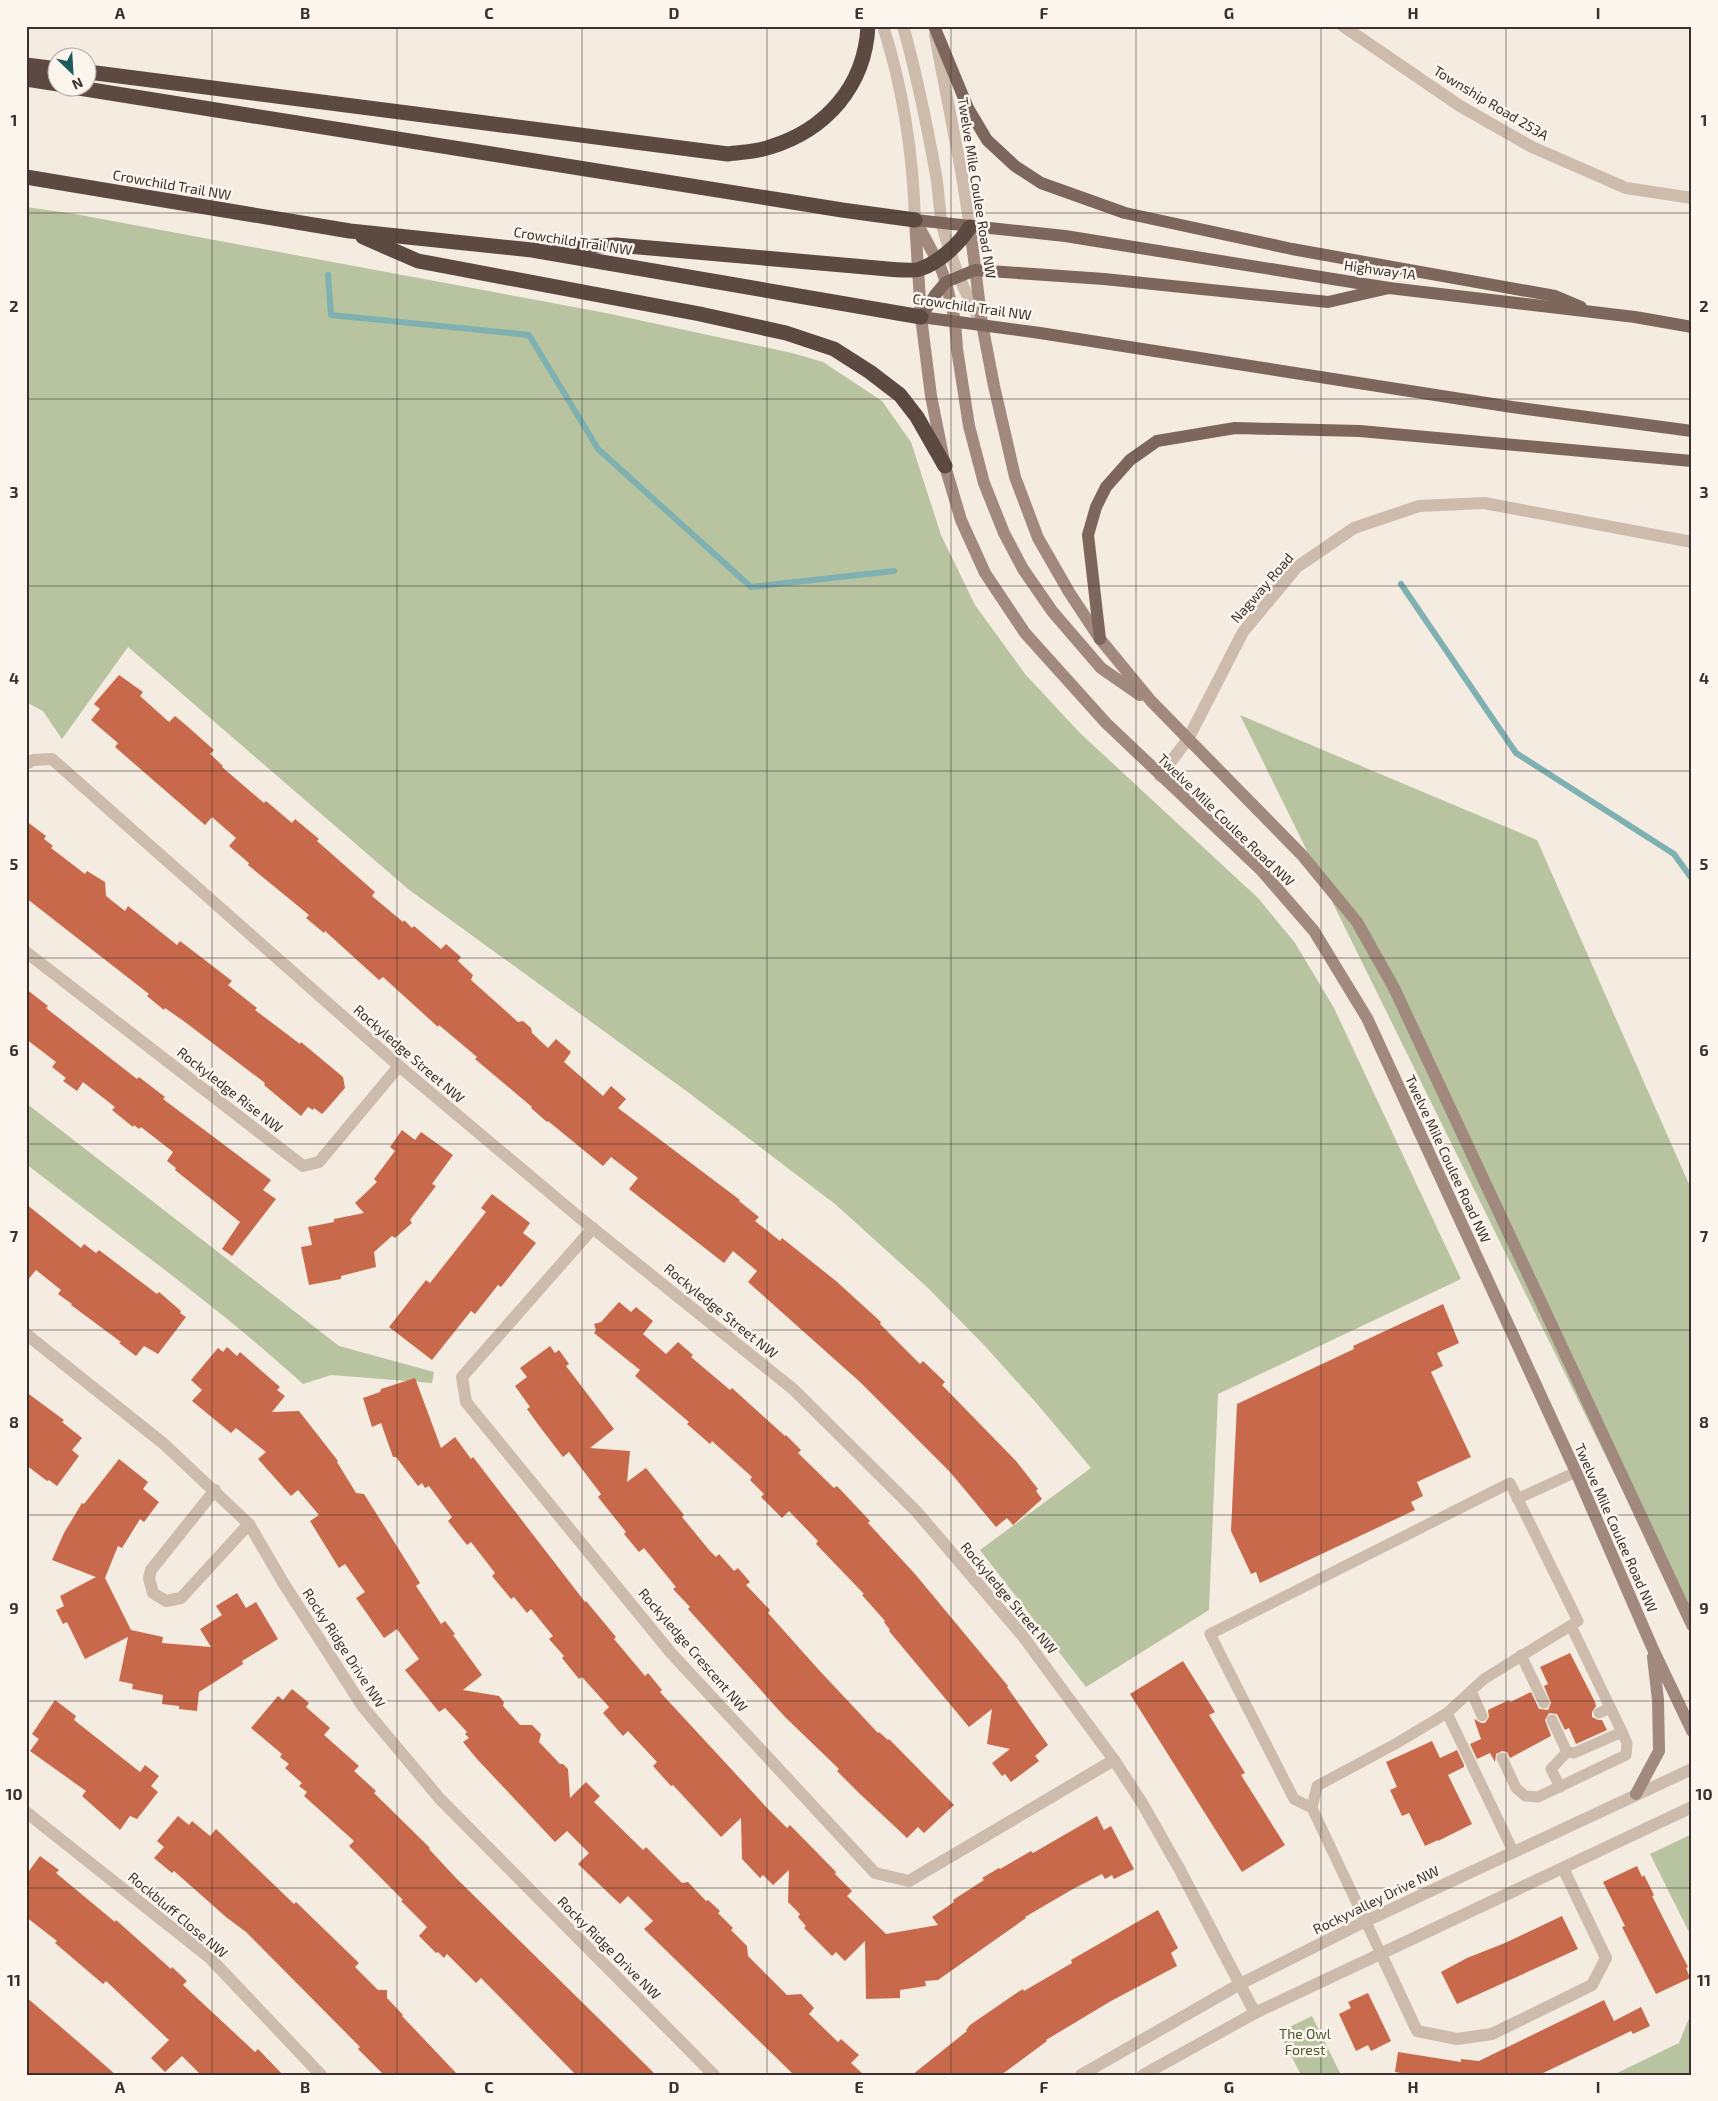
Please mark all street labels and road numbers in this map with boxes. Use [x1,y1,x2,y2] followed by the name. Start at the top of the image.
[1431,61,1552,144] street label: Township Road 253A
[955,96,1000,280] street label: Twelve Mile Coulee Road NW
[112,166,233,203] street label: Crowchild Trail NW
[513,223,634,258] street label: Crowchild Trail NW
[1343,256,1417,283] street label: Highway 1A
[912,290,1033,323] street label: Crowchild Trail NW
[1227,549,1297,626] street label: Nagway Road
[1155,750,1298,889] street label: Twelve Mile Coulee Road NW
[350,1001,468,1106] street label: Rockyledge Street NW
[174,1043,286,1136] street label: Rockyledge Rise NW
[1402,1072,1495,1245] street label: Twelve Mile Coulee Road NW
[661,1260,782,1362] street label: Rockyledge Street NW
[1571,1441,1661,1615] street label: Twelve Mile Coulee Road NW
[957,1538,1061,1657] street label: Rockyledge Street NW
[635,1584,752,1715] street label: Rockyledge Crescent NW
[299,1585,389,1711] street label: Rocky Ridge Drive NW
[1310,1862,1442,1938] street label: Rockyvalley Drive NW
[125,1868,232,1961] street label: Rockbluff Close NW
[554,1893,664,2003] street label: Rocky Ridge Drive NW

